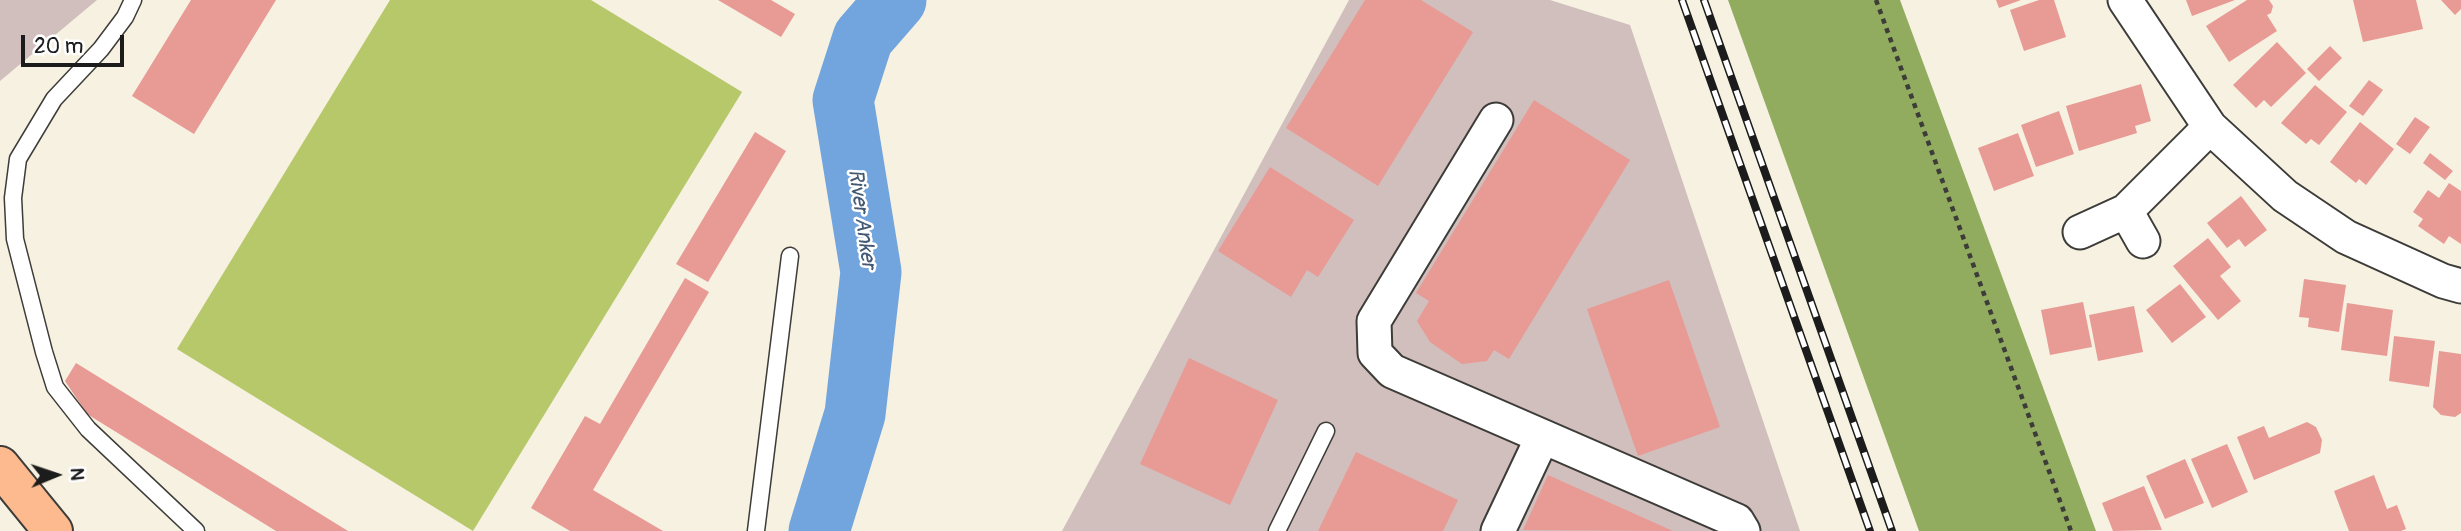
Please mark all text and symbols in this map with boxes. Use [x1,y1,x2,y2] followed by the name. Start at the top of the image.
[24,21,128,65] scale bar
[34,33,83,60] text: 20 m
[842,167,880,271] water label: River Anker
[21,440,91,510] north arrow
[65,467,89,481] text: N

